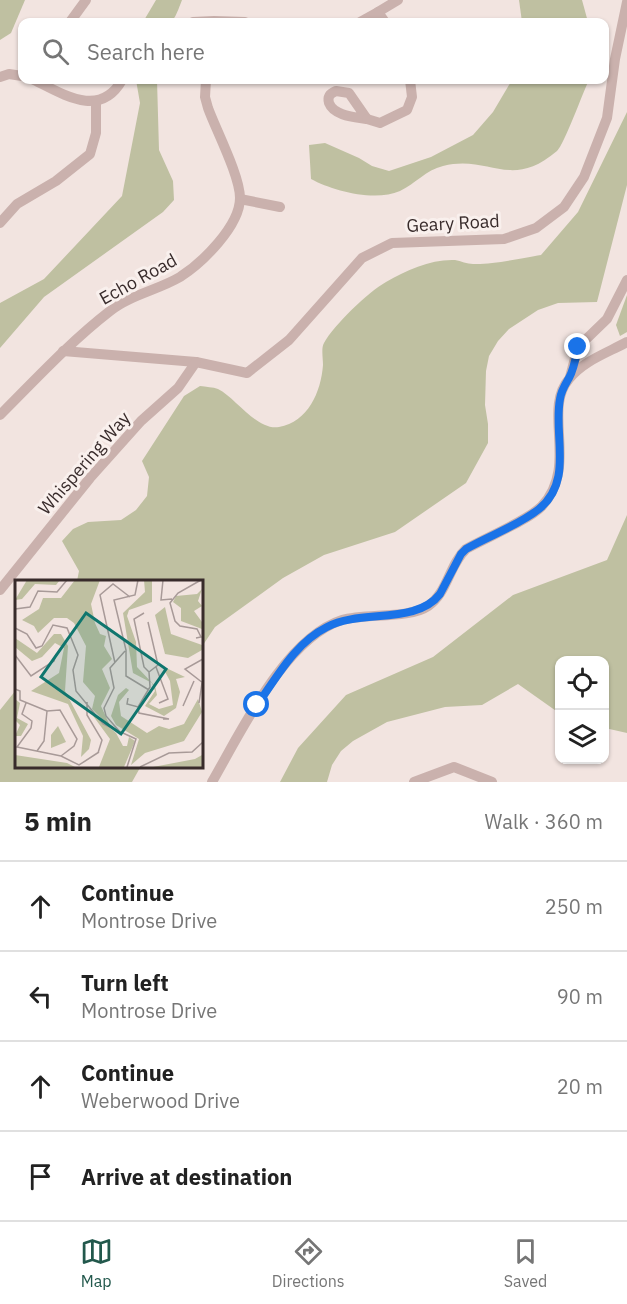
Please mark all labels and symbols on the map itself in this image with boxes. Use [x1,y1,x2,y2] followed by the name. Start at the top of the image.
[406,209,500,237] street label: Geary Road
[95,248,181,310] street label: Echo Road
[564,333,590,359] route end
[33,407,135,519] street label: Whispering Way
[15,580,202,767] inset map
[243,691,269,717] route start

